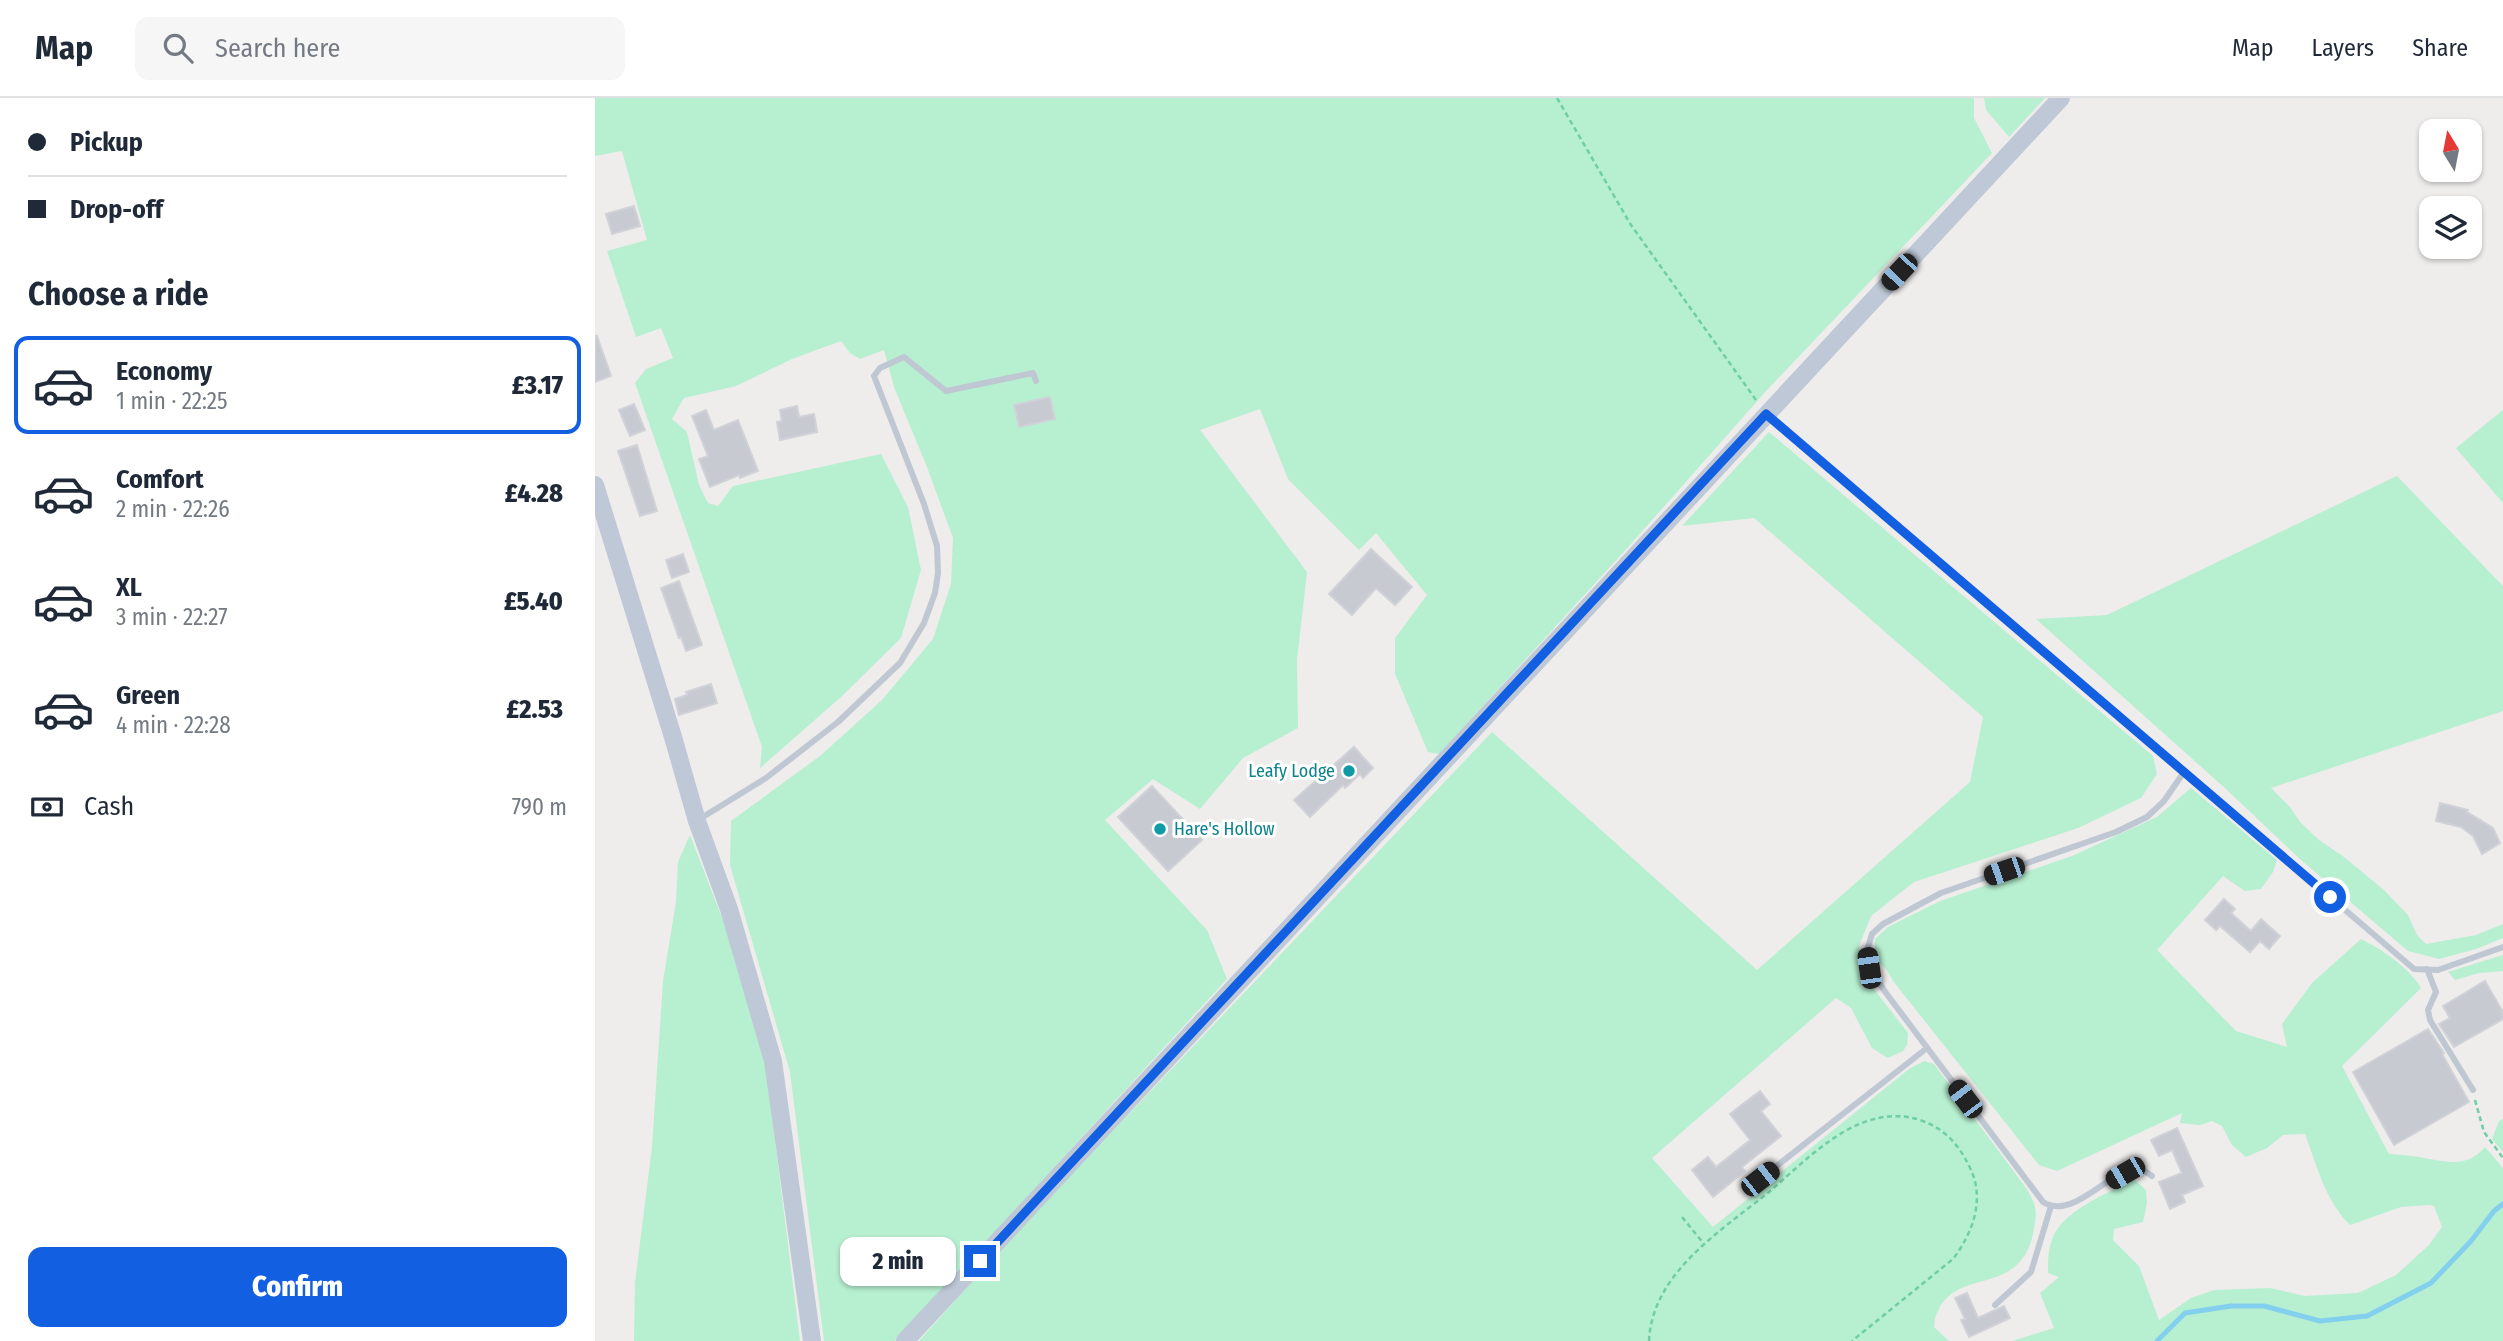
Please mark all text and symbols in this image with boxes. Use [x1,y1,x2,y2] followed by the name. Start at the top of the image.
[135,17,625,80] search box
[35,28,93,68] text: Map
[159,29,197,67] icon: search
[215,33,340,64] text: Search here
[2232,34,2274,62] text: Map
[2312,34,2374,62] text: Layers
[2412,34,2468,62] text: Share
[2419,119,2481,182] north arrow
[2419,119,2482,259] map controls
[70,127,143,158] text: Pickup
[70,194,163,225] text: Drop-off
[2419,196,2482,259] button: layers
[1877,249,1922,295] car
[28,275,209,313] text: Choose a ride
[32,354,95,417] icon: car
[116,356,212,387] text: Economy
[512,370,563,401] text: £3.17
[116,387,228,415] text: 1 min · 22:25
[32,462,95,525] icon: car
[116,464,204,495] text: Comfort
[505,478,563,509] text: £4.28
[116,495,230,523] text: 2 min · 22:26
[32,570,95,633] icon: car
[116,572,142,603] text: XL
[504,586,563,617] text: £5.40
[116,603,228,631] text: 3 min · 22:27
[32,678,95,741] icon: car
[116,680,180,711] text: Green
[506,694,563,725] text: £2.53
[116,711,231,739] text: 4 min · 22:28
[1248,760,1335,782] place label: Leafy Lodge
[1341,763,1357,779] marker: Leafy Lodge
[28,788,66,826] icon: cash
[84,791,134,822] text: Cash
[512,793,567,821] text: 790 m
[1174,818,1275,840] place label: Hare's Hollow
[1152,821,1168,837] marker: Hare's Hollow
[1981,854,2028,888] car
[2314,881,2346,913] route start
[1856,946,1883,990] car
[1944,1076,1987,1122] car
[2102,1153,2149,1193] car
[1737,1158,1784,1200] car
[840,1236,955,1286] callout: 2 min
[964,1245,996,1277] route end
[28,1247,567,1327] button: Confirm
[873,1247,923,1275] text: 2 min

